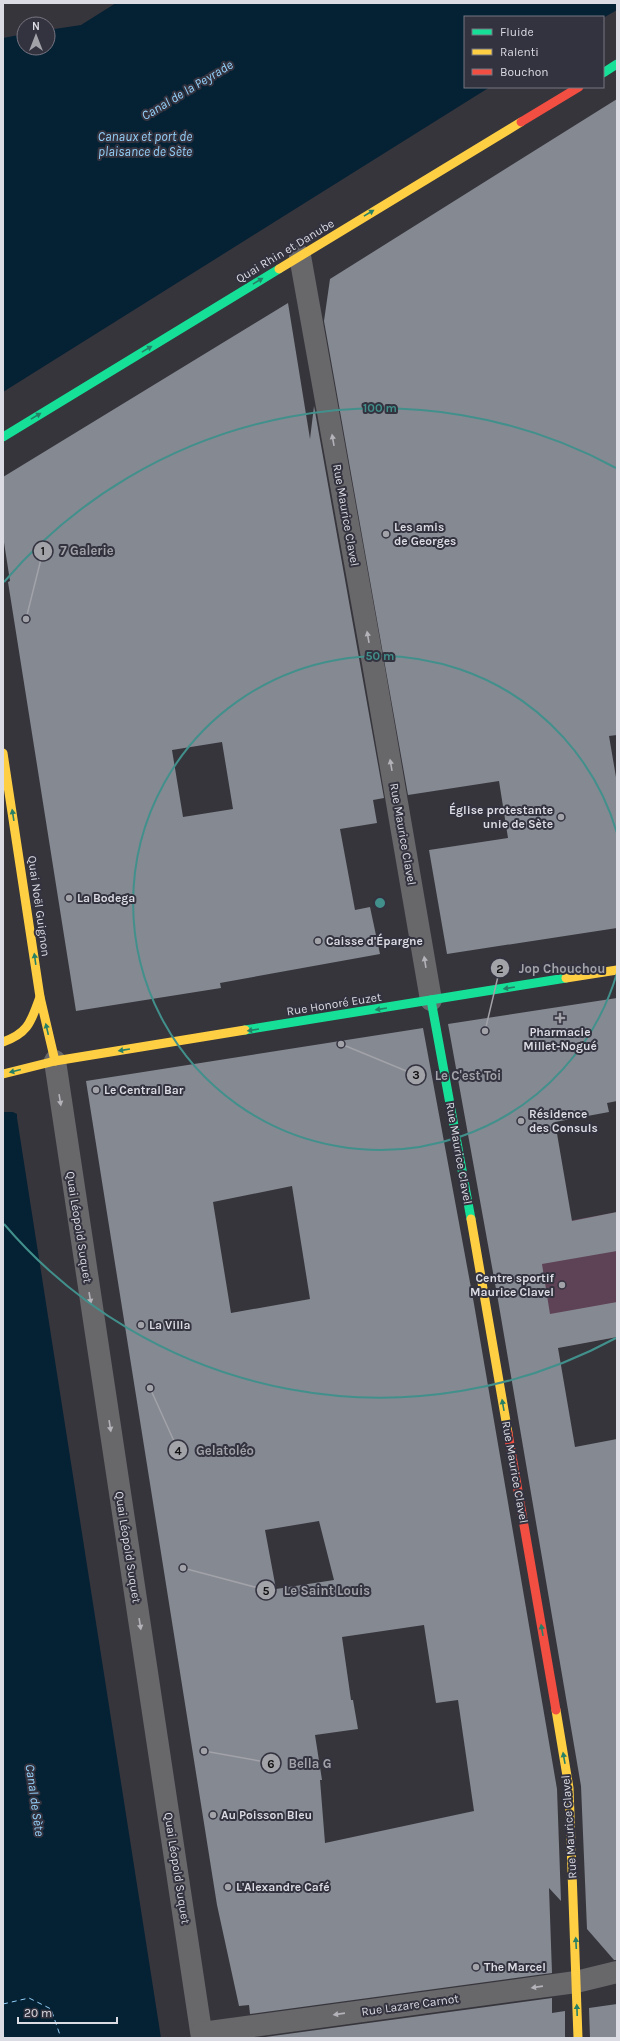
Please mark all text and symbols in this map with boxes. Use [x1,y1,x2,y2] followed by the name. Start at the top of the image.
[16,16,56,56] north arrow
[464,16,604,88] legend
[32,20,40,33] text: N
[500,25,534,39] text: Fluide
[500,45,539,59] text: Ralenti
[139,57,235,123] water label: Canal de la Peyrade
[500,65,549,79] text: Bouchon
[98,129,192,159] water label: Canaux et port de plaisance de Sète
[363,210,375,217] one-way arrow
[233,216,337,286] street label: Quai Rhin et Danube
[252,278,264,285] one-way arrow
[141,345,153,352] one-way arrow
[363,401,397,415] text: 100 m
[30,413,42,420] one-way arrow
[330,434,336,446] one-way arrow
[330,463,362,567] street label: Rue Maurice Clavel
[394,520,456,548] place label: Les amis de Georges
[381,529,391,539] marker: Les amis de Georges
[33,538,122,563] callout: 7 Galerie
[60,543,114,558] text: 7 Galerie
[41,544,45,558] text: 1
[365,631,371,643] one-way arrow
[366,649,395,663] text: 50 m
[387,759,393,771] one-way arrow
[387,782,419,886] street label: Rue Maurice Clavel
[449,802,553,831] place label: Église protestante unie de Sète
[10,809,16,821] one-way arrow
[556,812,566,822] marker: Église protestante unie de Sète
[25,855,53,957] street label: Quai Noël Guignon
[77,891,135,905] place label: La Bodega
[64,893,74,903] marker: La Bodega
[373,896,387,910] centre of rings
[326,933,423,948] place label: Caisse d'Épargne
[313,936,323,946] marker: Caisse d'Épargne
[31,953,37,965] one-way arrow
[422,956,428,968] one-way arrow
[490,956,613,981] callout: Jop Chouchou
[519,961,605,976] text: Jop Chouchou
[496,962,504,976] text: 2
[503,985,516,991] one-way arrow
[286,990,383,1018] street label: Rue Honoré Euzet
[375,1006,387,1012] one-way arrow
[555,1013,565,1023] marker: Pharmacie Millet-Nogué
[44,1023,50,1035] one-way arrow
[523,1025,597,1053] place label: Pharmacie Millet-Nogué
[247,1027,259,1033] one-way arrow
[118,1047,131,1053] one-way arrow
[406,1063,509,1088] callout: Le C'est Toi
[412,1068,420,1082] text: 3
[435,1068,501,1083] text: Le C'est Toi
[9,1069,21,1075] one-way arrow
[104,1083,184,1097] place label: Le Central Bar
[91,1085,101,1095] marker: Le Central Bar
[57,1094,63,1106] one-way arrow
[443,1101,475,1205] street label: Rue Maurice Clavel
[529,1107,598,1135] place label: Résidence des Consuls
[516,1116,526,1126] marker: Résidence des Consuls
[63,1170,95,1284] street label: Quai Léopold Suquet
[470,1271,555,1299] place label: Centre sportif Maurice Clavel
[557,1280,567,1290] marker: Centre sportif Maurice Clavel
[87,1292,93,1304] one-way arrow
[149,1318,190,1332] place label: La Villa
[136,1320,146,1330] marker: La Villa
[500,1399,506,1411] one-way arrow
[107,1420,113,1432] one-way arrow
[499,1420,531,1524] street label: Rue Maurice Clavel
[168,1438,262,1463] callout: Gelatoléo
[196,1443,254,1458] text: Gelatoléo
[174,1444,182,1458] text: 4
[112,1490,144,1604] street label: Quai Léopold Suquet
[256,1578,378,1603] callout: Le Saint Louis
[284,1583,370,1598] text: Le Saint Louis
[263,1584,270,1598] text: 5
[137,1618,143,1630] one-way arrow
[539,1624,545,1636] one-way arrow
[261,1751,340,1776] callout: Bella G
[561,1752,567,1764] one-way arrow
[289,1756,331,1771] text: Bella G
[267,1757,275,1771] text: 6
[23,1763,47,1837] water label: Canal de Sète
[558,1775,580,1879] street label: Rue Maurice Clavel
[221,1808,312,1822] place label: Au Poisson Bleu
[208,1810,218,1820] marker: Au Poisson Bleu
[161,1811,193,1925] street label: Quai Léopold Suquet
[236,1880,330,1894] place label: L'Alexandre Café
[223,1882,233,1892] marker: L'Alexandre Café
[573,1936,579,1949] one-way arrow
[484,1960,546,1974] place label: The Marcel
[471,1962,481,1972] marker: The Marcel
[531,1984,543,1990] one-way arrow
[360,1991,460,2019] street label: Rue Lazare Carnot
[18,1999,117,2025] scale bar
[574,2004,581,2016] one-way arrow
[24,2006,52,2020] text: 20 m
[333,2011,345,2017] one-way arrow

